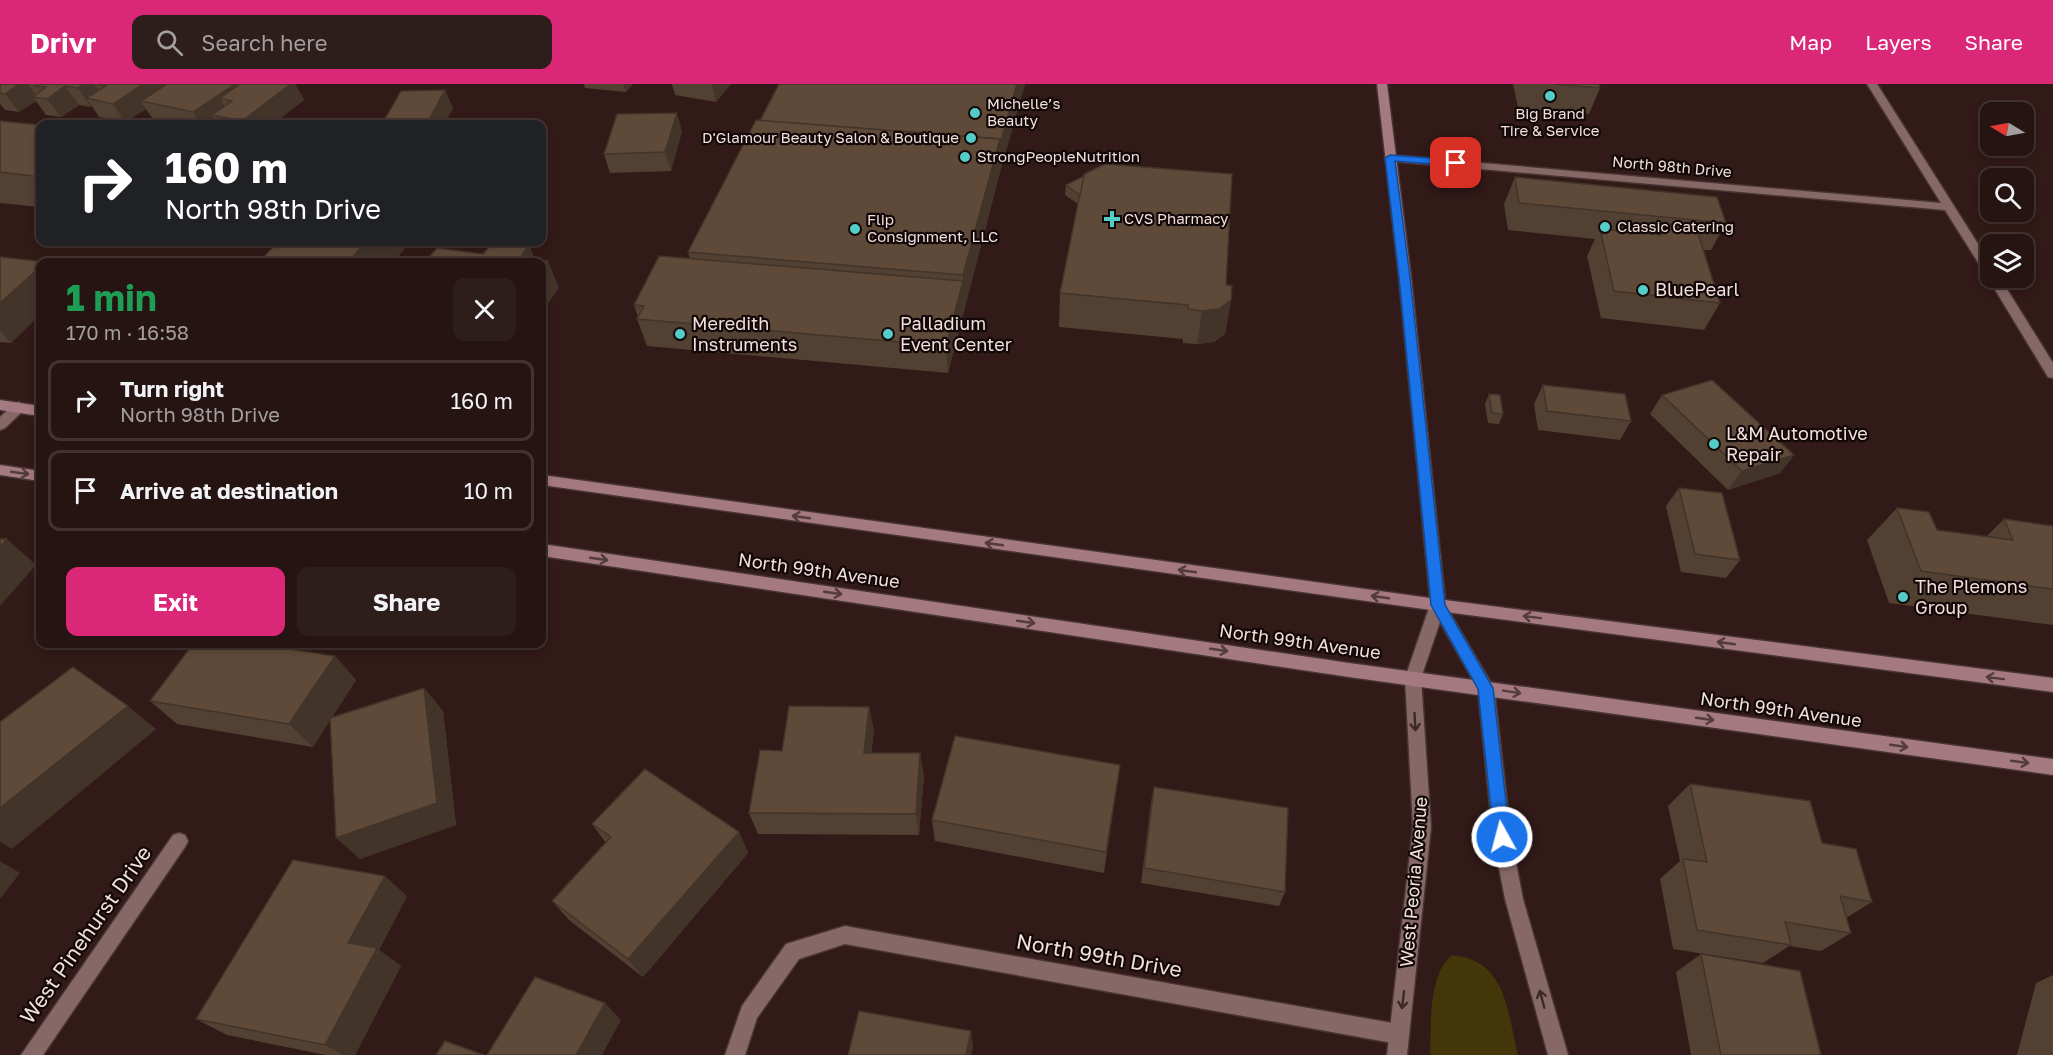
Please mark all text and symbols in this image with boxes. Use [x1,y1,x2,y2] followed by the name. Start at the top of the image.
[132,15,552,69] search box
[30,26,96,59] text: Drivr
[153,26,186,59] icon: search
[201,29,327,56] text: Search here
[1789,29,1832,55] text: Map
[1865,29,1932,55] text: Layers
[1965,29,2023,55] text: Share
[1543,89,1557,103] marker: Big Brand Tire & Service
[987,94,1061,129] place label: Michelle’s Beauty
[1980,102,2034,156] north arrow
[1980,102,2034,288] map controls
[1500,104,1600,139] place label: Big Brand Tire & Service
[968,106,982,120] marker: Michelle’s Beauty
[702,128,959,146] place label: D'Glamour Beauty Salon & Boutique
[964,131,978,145] marker: D'Glamour Beauty Salon & Boutique
[1430,137,1481,188] pin
[165,142,288,192] text: 160 m
[66,144,144,222] icon: right
[1439,146,1472,179] icon: arrive
[977,147,1140,165] place label: StrongPeopleNutrition
[958,150,972,164] marker: StrongPeopleNutrition
[1612,152,1733,180] street label: North 98th Drive
[1980,168,2034,222] button: search
[165,193,381,225] text: North 98th Drive
[1124,209,1229,227] place label: CVS Pharmacy
[867,210,998,245] place label: Flip Consignment, LLC
[1105,212,1119,226] marker: CVS Pharmacy
[1617,217,1734,235] place label: Classic Catering
[1598,220,1612,234] marker: Classic Catering
[848,222,862,236] marker: Flip Consignment, LLC
[1980,234,2034,288] button: layers
[66,276,157,319] text: 1 min
[453,278,516,341] button: close
[1655,278,1739,300] place label: BluePearl
[1636,283,1650,297] marker: BluePearl
[692,312,797,355] place label: Meredith Instruments
[900,312,1012,355] place label: Palladium Event Center
[66,320,189,344] text: 170 m · 16:58
[673,327,687,341] marker: Meredith Instruments
[881,327,895,341] marker: Palladium Event Center
[120,375,224,402] text: Turn right
[69,384,102,417] icon: right
[450,387,513,414] text: 160 m
[120,402,280,426] text: North 98th Drive
[1726,422,1868,465] place label: L&M Automotive Repair
[1707,437,1721,451] marker: L&M Automotive Repair
[10,467,30,478] one-way arrow
[69,474,102,507] icon: arrive
[120,477,338,504] text: Arrive at destination
[464,477,513,504] text: 10 m
[791,511,811,522] one-way arrow
[984,539,1004,550] one-way arrow
[737,548,901,592] street label: North 99th Avenue
[589,553,609,564] one-way arrow
[1178,565,1197,576] one-way arrow
[66,567,285,636] button: Exit
[297,567,516,636] button: Share
[1915,575,2027,618] place label: The Plemons Group
[823,588,843,599] one-way arrow
[1896,590,1910,604] marker: The Plemons Group
[1371,592,1391,603] one-way arrow
[1523,611,1543,622] one-way arrow
[1016,616,1036,627] one-way arrow
[1218,619,1382,663] street label: North 99th Avenue
[1716,637,1736,648] one-way arrow
[1209,645,1229,656] one-way arrow
[1986,672,2005,683] one-way arrow
[1502,687,1522,698] one-way arrow
[1699,687,1863,731] street label: North 99th Avenue
[1410,712,1421,732] one-way arrow
[1695,714,1715,725] one-way arrow
[1888,740,1908,751] one-way arrow
[2009,757,2029,768] one-way arrow
[1395,796,1431,968] street label: West Peoria Avenue
[1470,805,1534,869] position arrow
[14,840,156,1028] street label: West Pinehurst Drive
[1014,928,1184,982] street label: North 99th Drive
[1397,989,1408,1009] one-way arrow
[1536,990,1547,1009] one-way arrow

